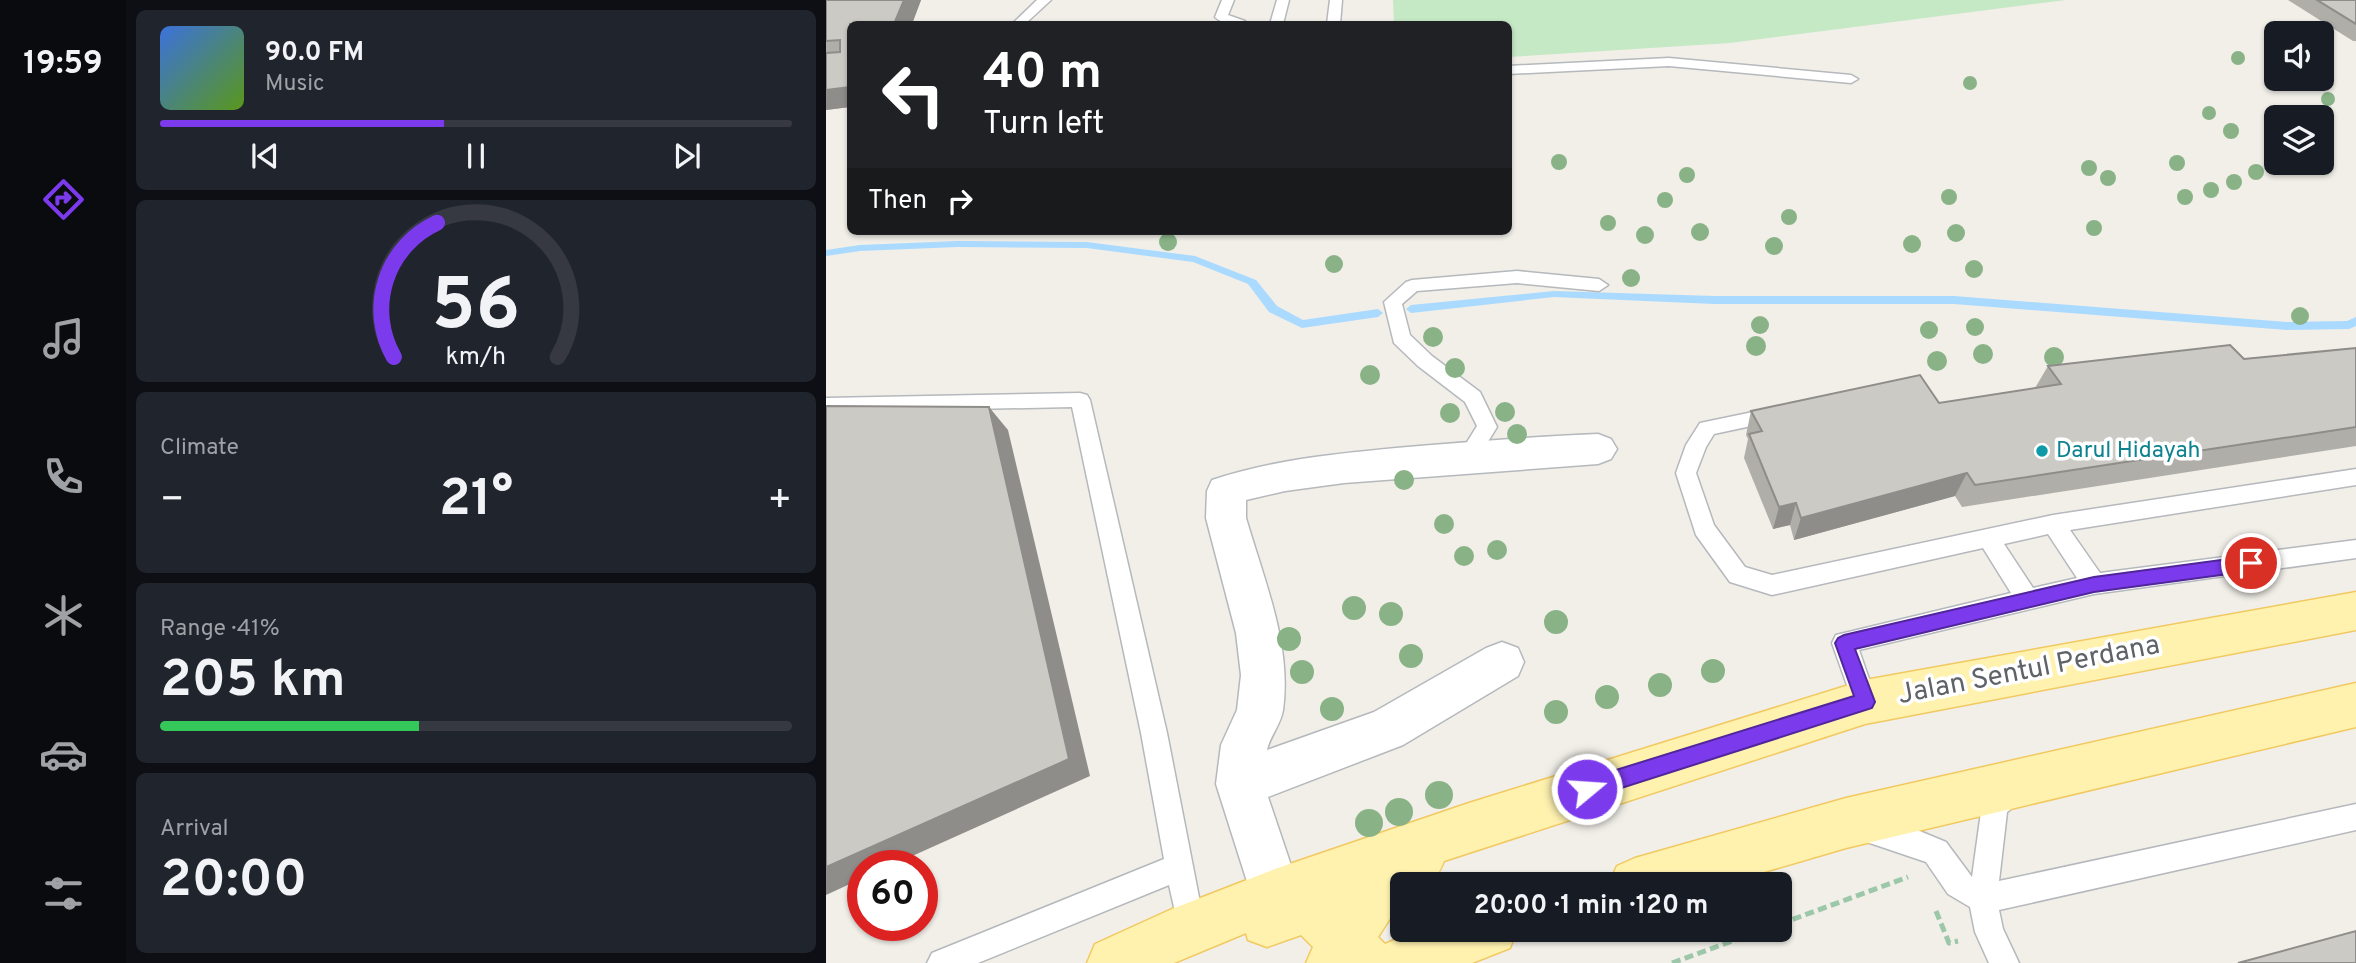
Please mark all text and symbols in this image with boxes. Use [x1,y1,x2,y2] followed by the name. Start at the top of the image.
[2264,21,2334,175] map controls
[2264,21,2334,91] button: sound
[265,37,364,70] text: 90.0 FM
[983,44,1102,106] text: 40 m
[23,45,103,85] text: 19:59
[868,49,959,140] icon: left
[265,70,325,99] text: Music
[983,105,1104,145] text: Turn left
[2264,105,2334,175] button: layers
[246,137,284,175] icon: previous
[457,137,495,175] icon: pause
[668,137,706,175] icon: next
[39,175,88,224] icon: directions
[941,182,979,220] icon: right
[868,185,927,218] text: Then
[431,264,521,356] text: 56
[39,314,88,363] icon: music
[446,342,506,374] text: km/h
[160,434,239,463] text: Climate
[2056,437,2200,466] place label: Darul Hidayah
[2034,443,2050,459] marker: Darul Hidayah
[39,452,88,501] icon: phone
[439,468,513,534] text: 21°
[160,477,185,526] text: −
[767,477,792,526] text: +
[2221,533,2281,593] pin
[2232,544,2270,582] icon: arrive
[39,591,88,640] icon: climate
[160,615,280,644] text: Range · 41%
[1895,628,2163,714] street label: Jalan Sentul Perdana
[160,649,345,715] text: 205 km
[39,730,88,779] icon: car
[1550,752,1624,826] position arrow
[160,815,229,844] text: Arrival
[160,849,307,915] text: 20:00
[847,850,938,941] speed limit sign: 60
[39,869,88,918] icon: filters
[1474,890,1708,923] text: 20:00 · 1 min · 120 m

